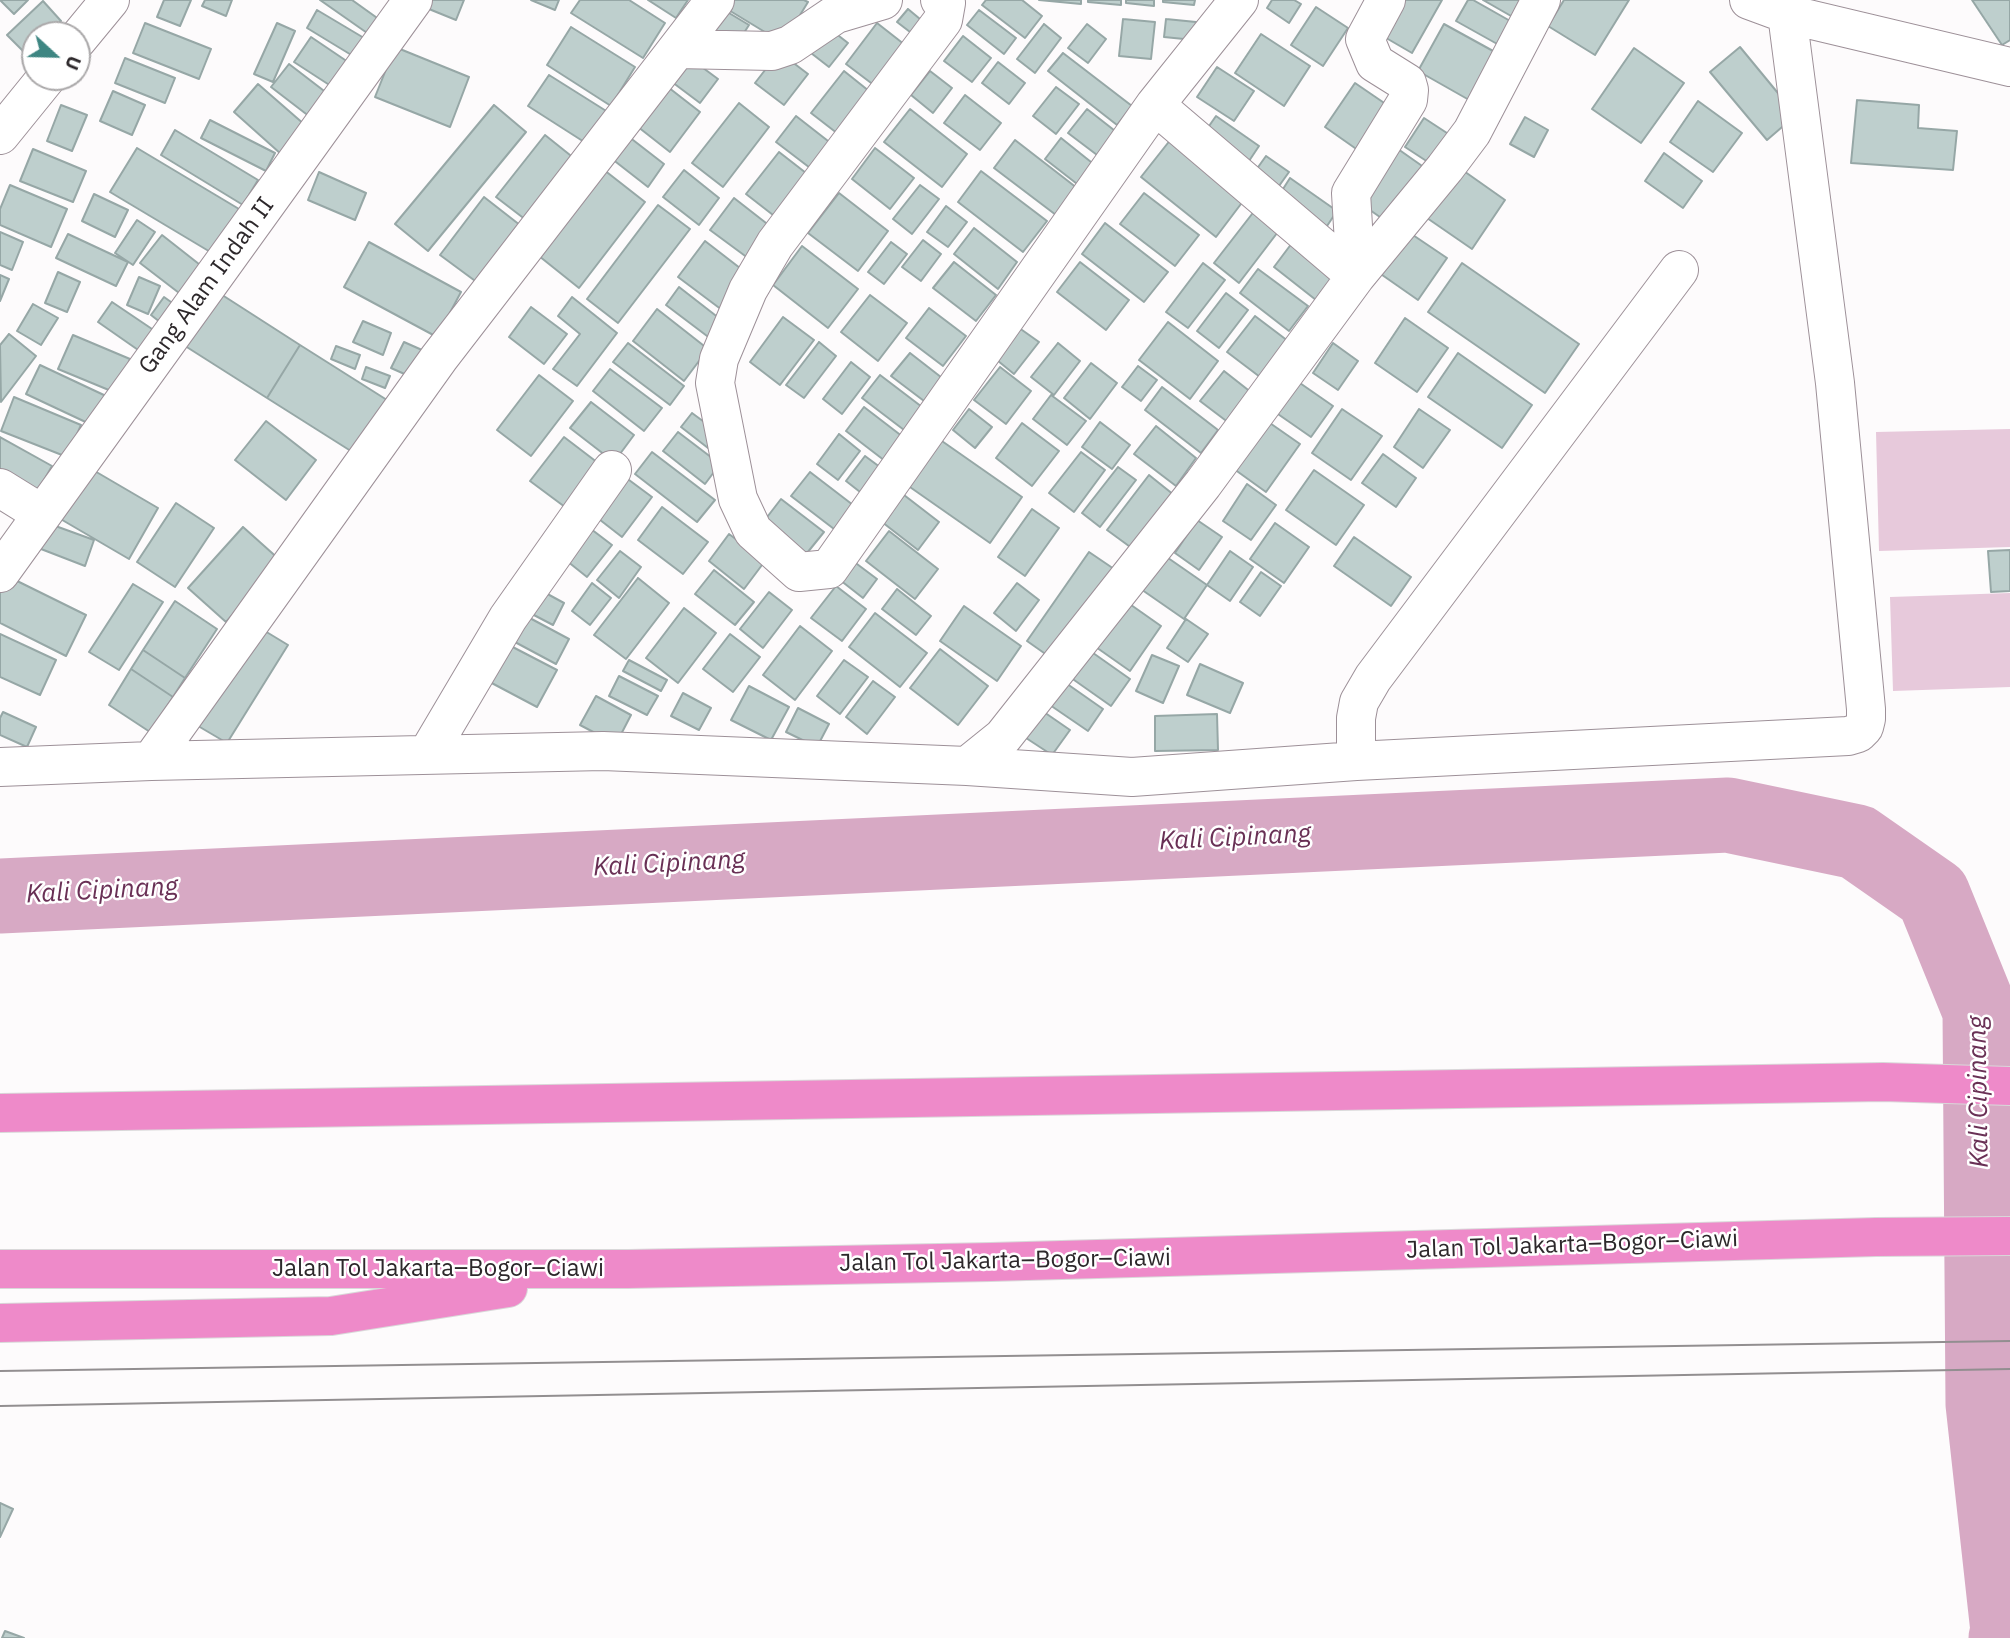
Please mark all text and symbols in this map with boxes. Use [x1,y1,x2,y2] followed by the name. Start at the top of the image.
[21,21,91,91] north arrow
[60,53,87,74] text: U
[133,192,281,380] street label: Gang Alam Indah II
[1158,818,1312,858] water label: Kali Cipinang
[592,844,746,884] water label: Kali Cipinang
[25,871,179,911] water label: Kali Cipinang
[1962,1016,1996,1168] water label: Kali Cipinang
[1406,1225,1738,1265] street label: Jalan Tol Jakarta–Bogor–Ciawi
[839,1244,1171,1278] street label: Jalan Tol Jakarta–Bogor–Ciawi
[272,1255,604,1283] street label: Jalan Tol Jakarta–Bogor–Ciawi

